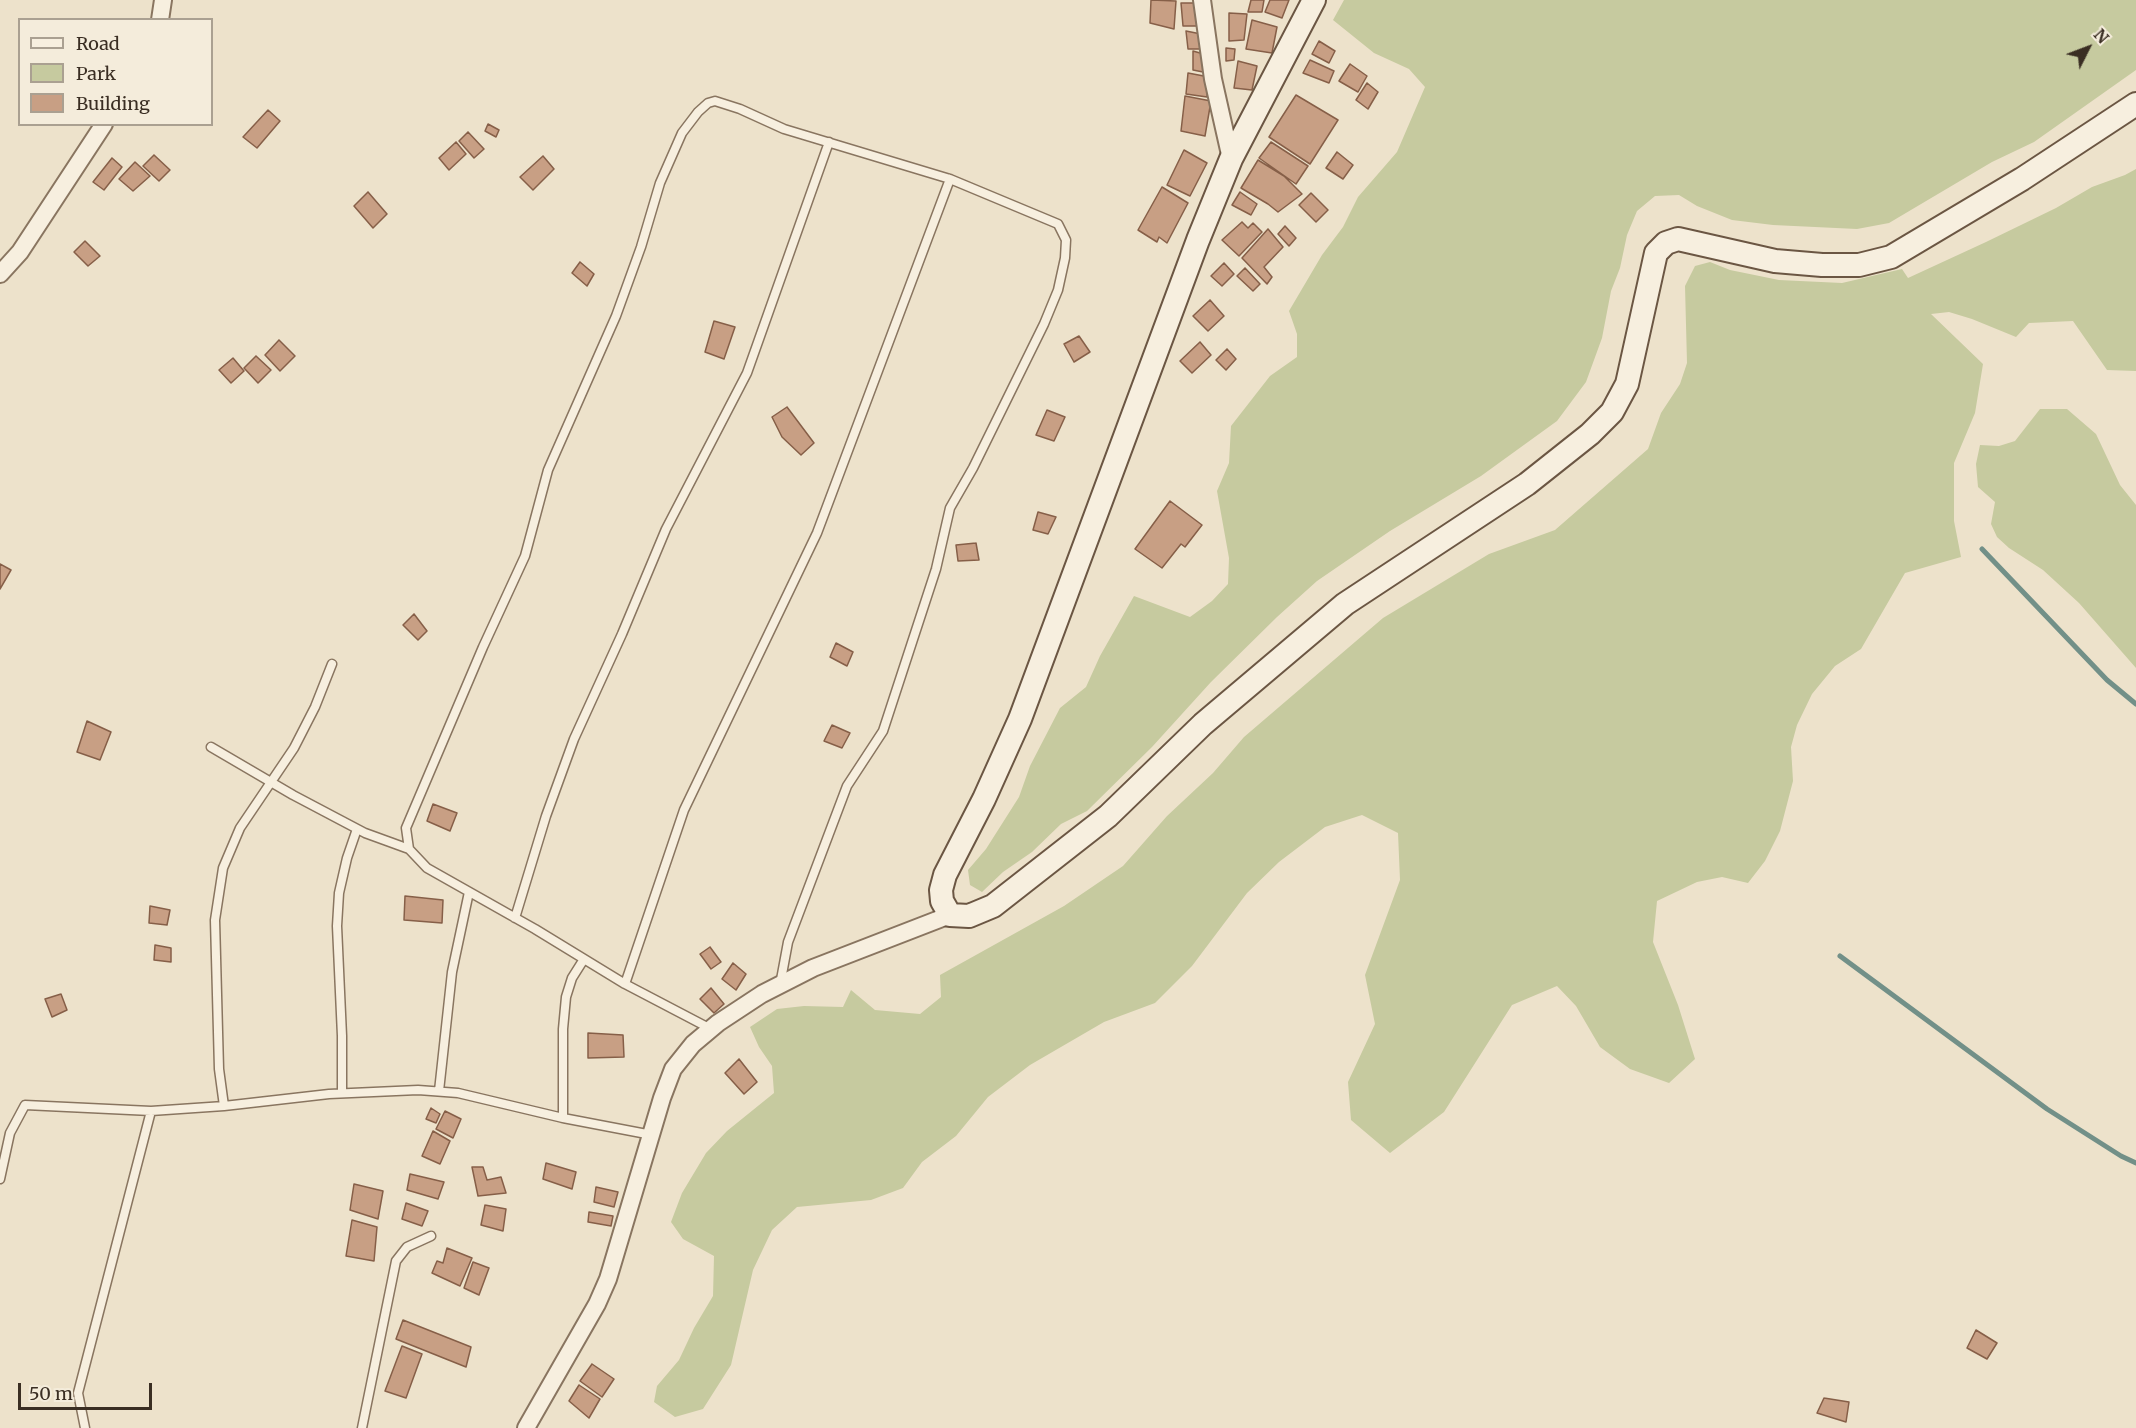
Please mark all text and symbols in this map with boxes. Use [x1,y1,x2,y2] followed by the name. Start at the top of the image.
[18,18,213,126] legend
[2058,18,2118,78] north arrow
[2090,25,2113,47] text: N
[76,32,120,55] text: Road
[76,62,116,85] text: Park
[76,92,150,115] text: Building
[21,1371,154,1409] scale bar
[29,1382,73,1405] text: 50 m

